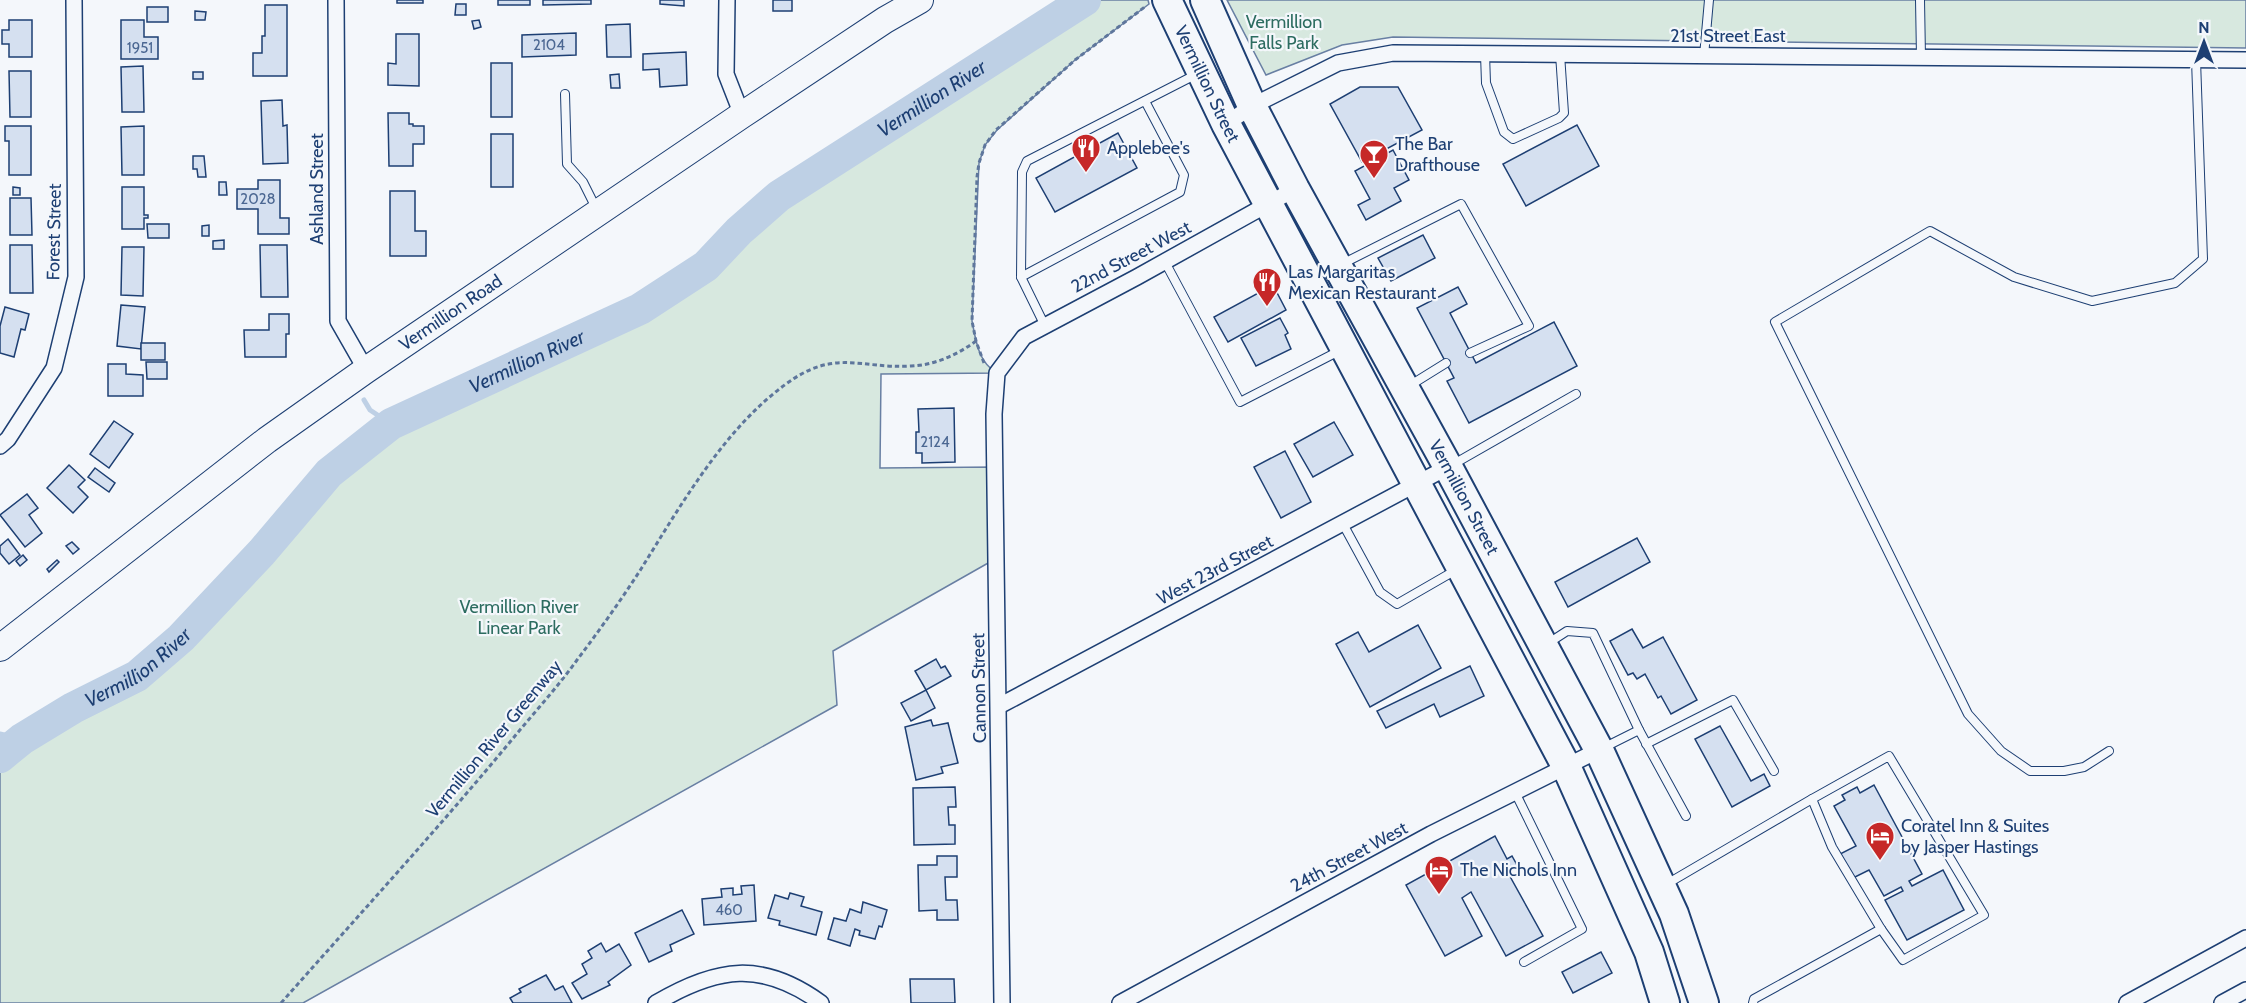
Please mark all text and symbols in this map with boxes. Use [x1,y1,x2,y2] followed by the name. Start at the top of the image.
[1246,11,1322,54] park label: Vermillion Falls Park
[2174,12,2234,72] north arrow
[2198,18,2210,37] text: N
[1170,22,1245,146] street label: Vermillion Street
[1670,25,1786,47] street label: 21st Street East
[533,36,565,54] house number: 2104
[127,39,153,57] house number: 1951
[873,54,991,142] water label: Vermillion River
[1070,132,1102,174] restaurant icon: Applebee's
[306,133,328,245] street label: Ashland Street
[1395,133,1480,176] place label: The Bar Drafthouse
[1107,137,1190,159] place label: Applebee's
[1358,138,1390,180] bar icon: The Bar Drafthouse
[42,183,66,281] street label: Forest Street
[240,190,276,208] house number: 2028
[1067,216,1195,298] street label: 22nd Street West
[1288,261,1436,304] place label: Las Margaritas Mexican Restaurant
[1251,266,1283,308] restaurant icon: Las Margaritas Mexican Restaurant
[395,270,506,355] street label: Vermillion Road
[465,324,589,398] water label: Vermillion River
[920,433,950,451] house number: 2124
[1424,436,1504,558] street label: Vermillion Street
[1153,530,1277,610] street label: West 23rd Street
[460,596,579,639] park label: Vermillion River Linear Park
[81,622,197,712] water label: Vermillion River
[967,633,991,743] street label: Cannon Street
[422,656,566,822] street label: Vermillion River Greenway
[1901,815,2049,858] place label: Coratel Inn & Suites by Jasper Hastings
[1287,817,1411,897] street label: 24th Street West
[1864,820,1896,862] hotel icon: Coratel Inn & Suites by Jasper Hastings
[1423,854,1455,896] hotel icon: The Nichols Inn
[1460,859,1577,881] place label: The Nichols Inn
[715,901,743,919] house number: 460

